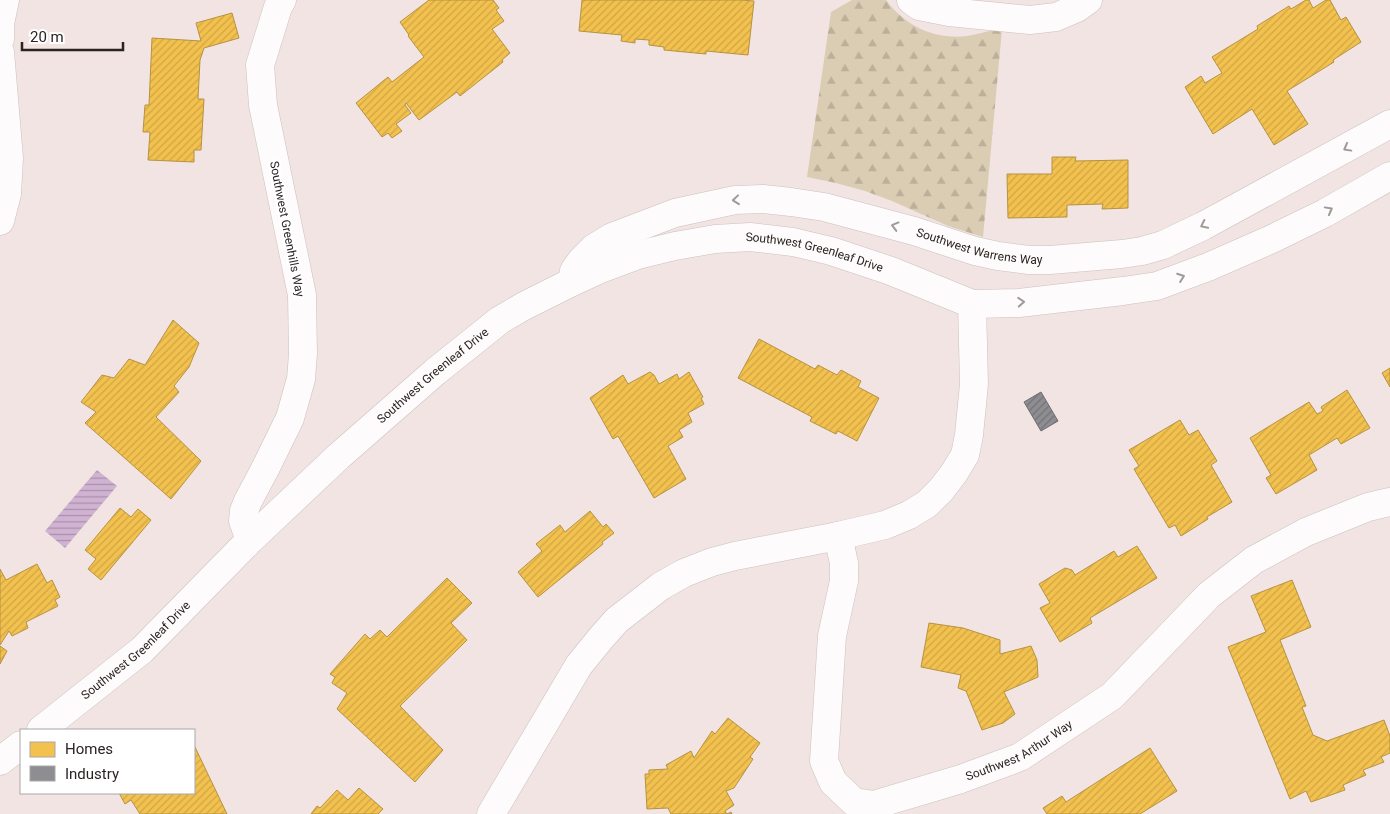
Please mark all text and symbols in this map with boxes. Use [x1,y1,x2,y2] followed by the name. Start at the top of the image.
[22,20,124,52] scale bar
[30,28,64,46] text: 20 m
[1344,142,1353,152] one-way arrow
[267,160,307,298] street label: Southwest Greenhills Way
[731,194,739,205] one-way arrow
[1323,207,1332,217] one-way arrow
[1201,219,1210,229] one-way arrow
[891,221,900,232] one-way arrow
[915,225,1043,267] street label: Southwest Warrens Way
[745,230,885,275] street label: Southwest Greenleaf Drive
[1176,273,1184,283] one-way arrow
[1017,297,1025,308] one-way arrow
[374,325,491,426] street label: Southwest Greenleaf Drive
[79,598,193,702] street label: Southwest Greenleaf Drive
[964,717,1075,784] street label: Southwest Arthur Way
[20,729,195,794] legend
[65,740,113,758] text: Homes
[65,765,119,783] text: Industry

